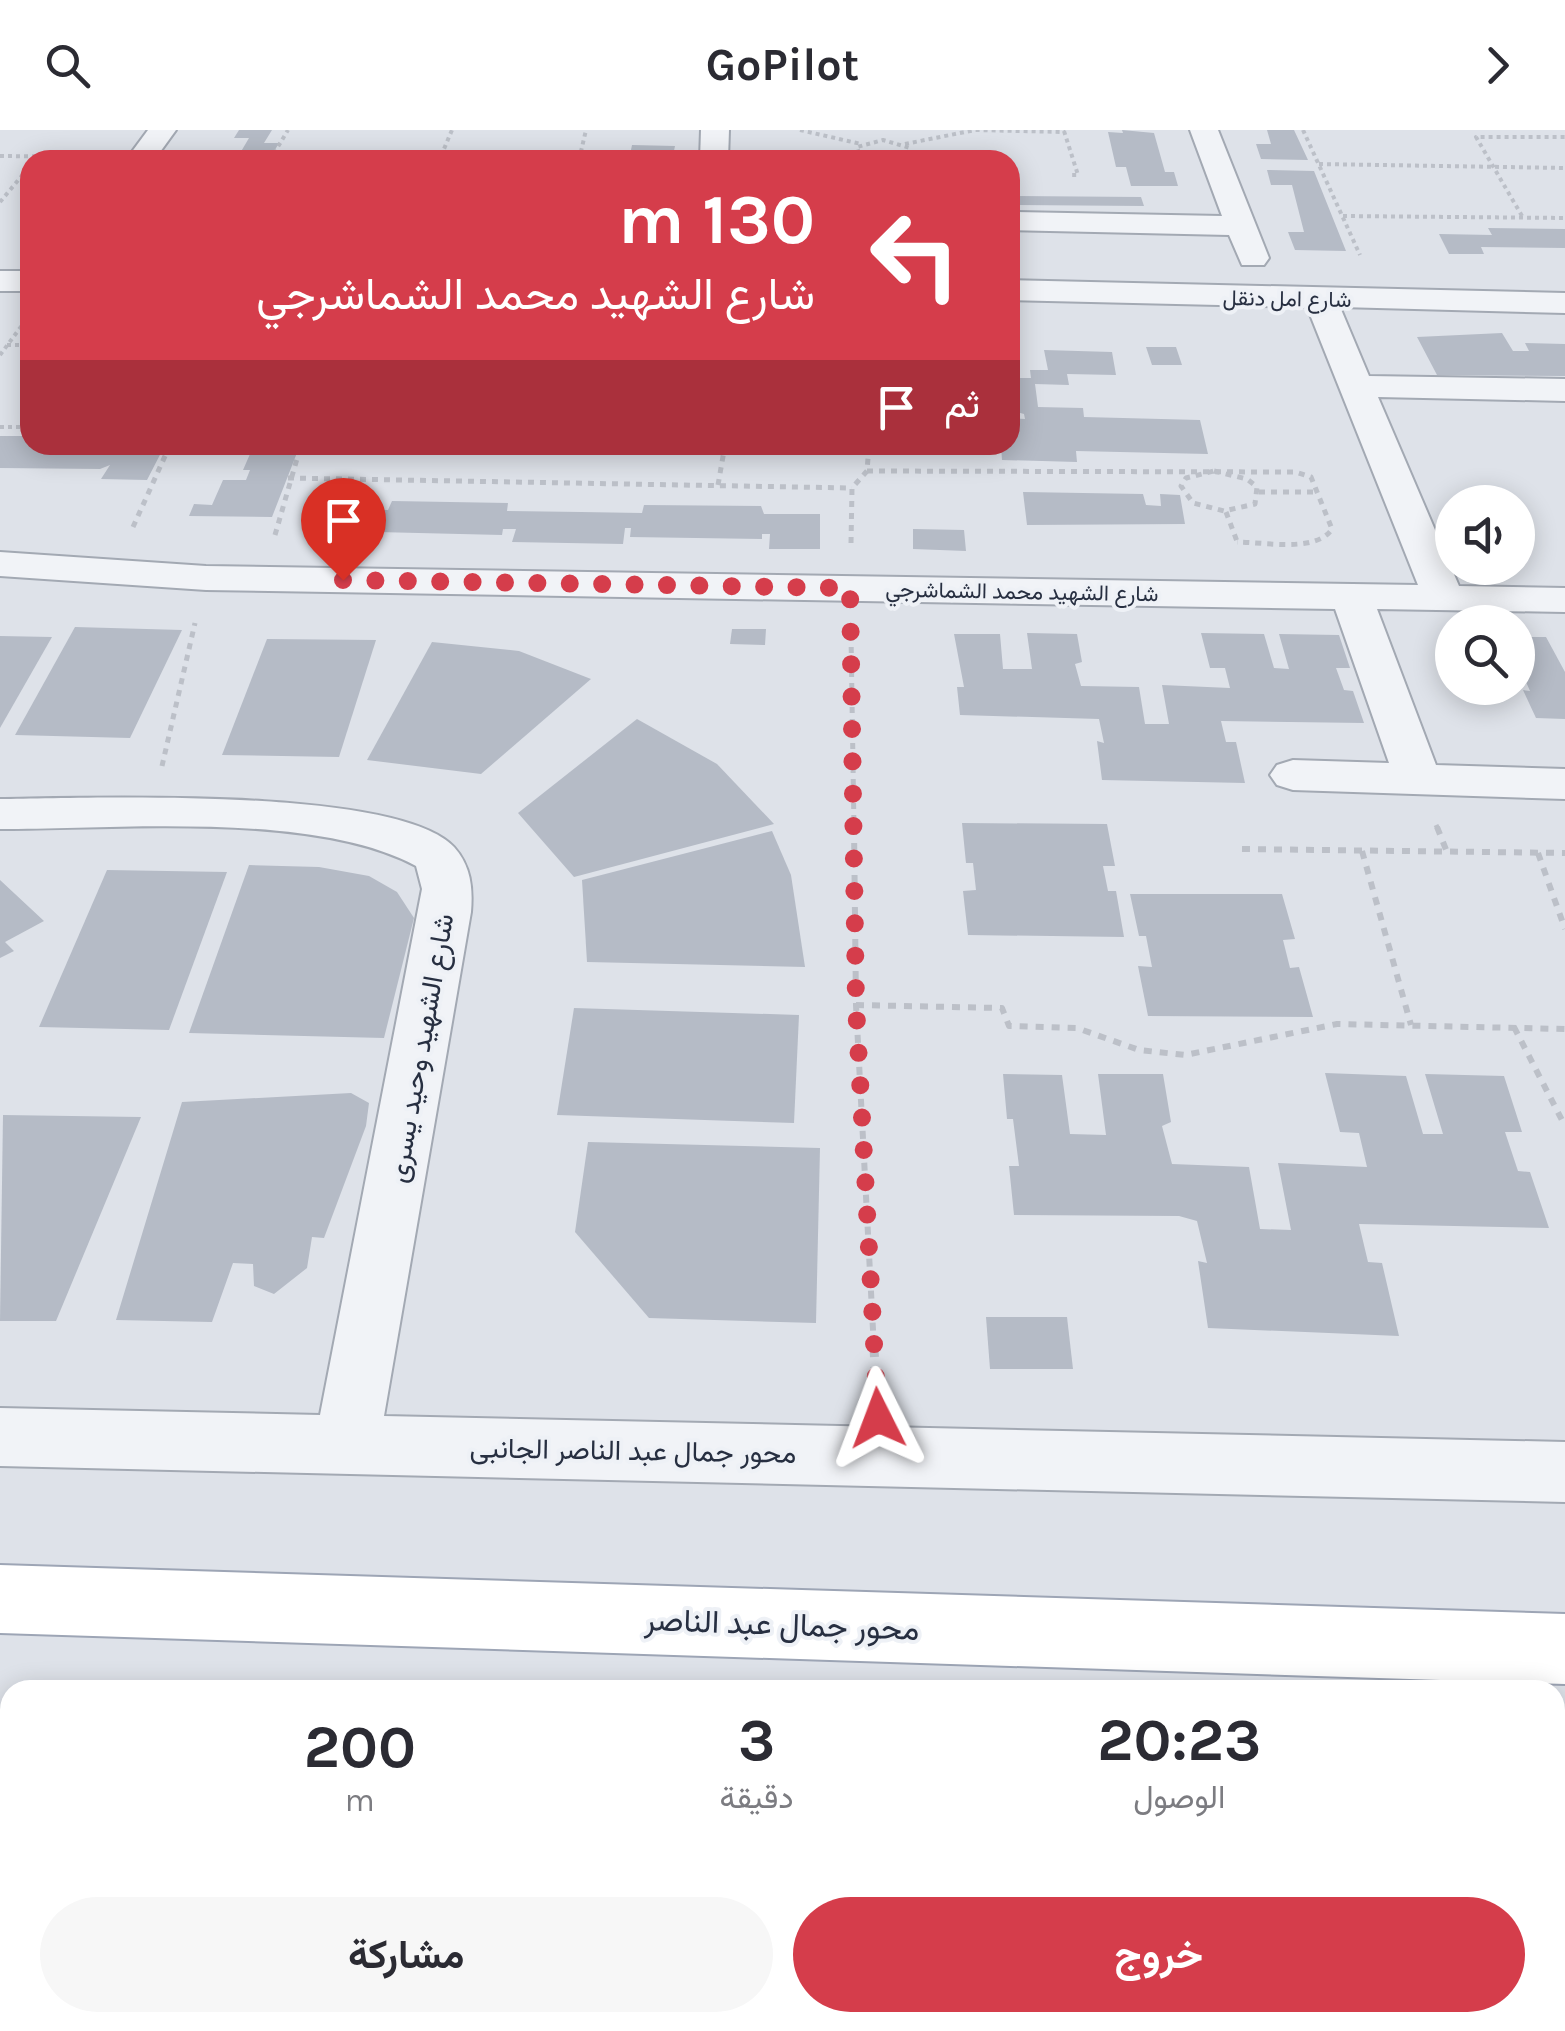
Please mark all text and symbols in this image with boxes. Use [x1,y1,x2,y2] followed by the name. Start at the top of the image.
[40,38,95,93] icon: search
[1470,38,1525,93] icon: forward
[706,39,859,91] text: GoPilot
[618,179,815,261] text: 130 m
[850,190,980,320] icon: left
[256,268,815,320] text: شارع الشهيد محمد الشماشرجي
[1222,285,1352,314] street label: شارع امل دنقل
[869,380,924,435] icon: arrive
[944,382,980,427] text: ثم
[301,478,386,581] pin
[1435,485,1535,705] map controls
[1435,485,1535,585] button: sound
[316,493,371,548] icon: arrive
[885,577,1159,612] street label: شارع الشهيد محمد الشماشرجي
[1435,605,1535,705] button: search
[381,911,462,1186] street label: شارع الشهيد وحيد يسرى
[826,1366,930,1470] position arrow
[469,1431,797,1471] street label: محور جمال عبد الناصر الجانبى
[643,1601,920,1649] street label: محور جمال عبد الناصر
[738,1705,775,1775] text: 3
[1097,1705,1261,1775] text: 20:23
[304,1712,416,1782] text: 200
[720,1779,794,1816] text: دقيقة
[1133,1779,1225,1816] text: الوصول
[345,1782,375,1819] text: m
[40,1897,773,2012] button: مشاركة
[793,1897,1525,2012] button: خروج

